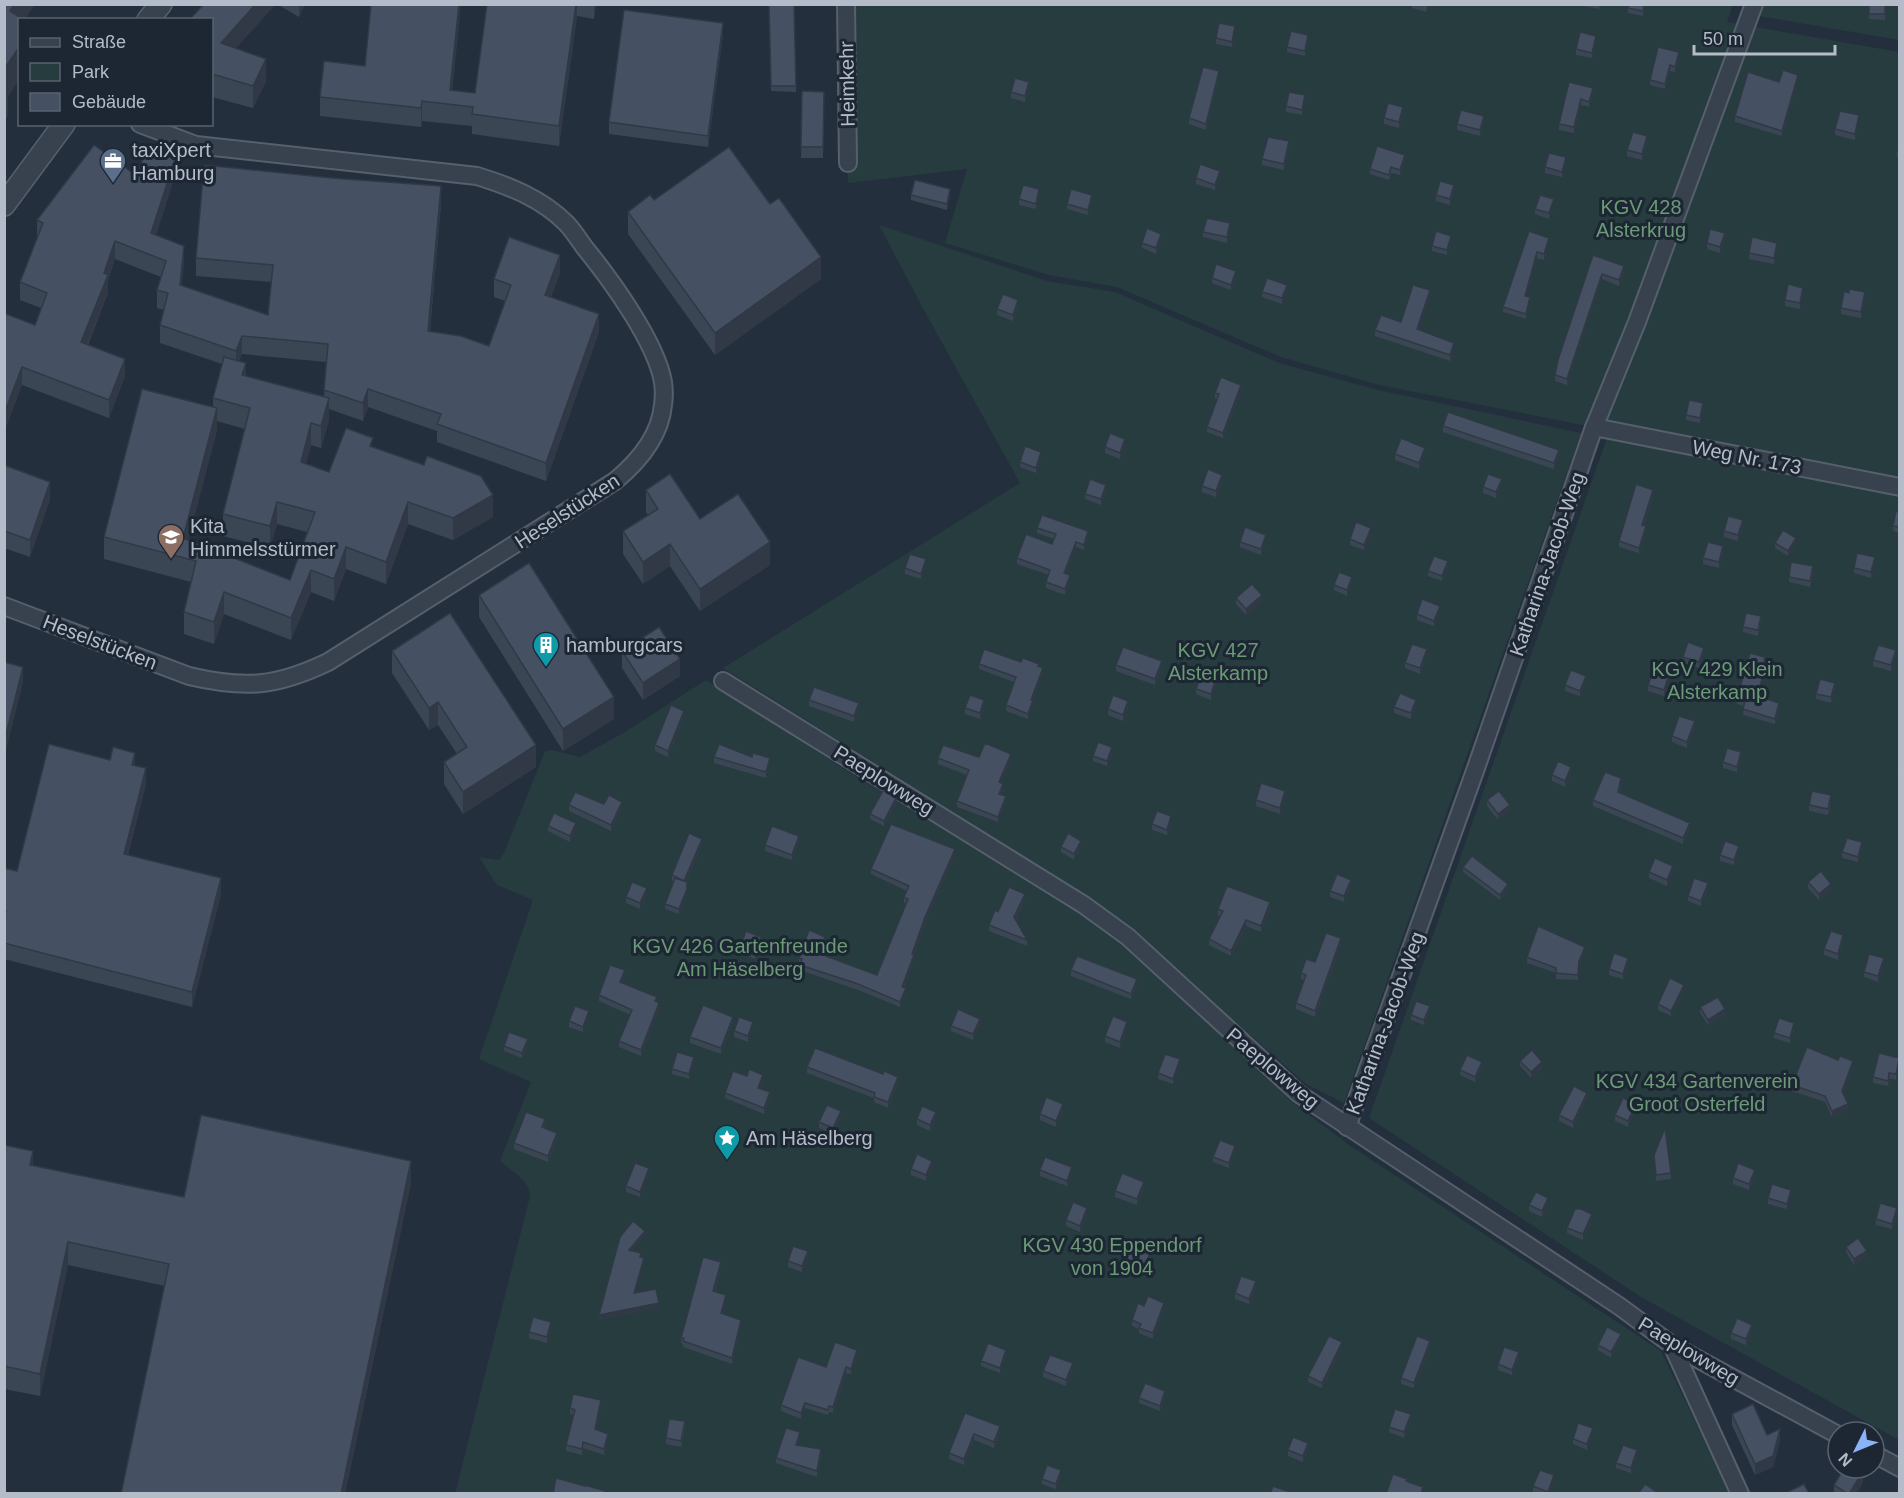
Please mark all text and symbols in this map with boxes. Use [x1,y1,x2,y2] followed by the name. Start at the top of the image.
[18,18,213,126] legend
[1694,18,1835,56] scale bar
[1703,29,1743,49] text: 50 m
[72,32,126,52] text: Straße
[835,41,859,127] street label: Heimkehr
[72,62,110,82] text: Park
[72,92,146,112] text: Gebäude
[132,139,214,184] place label: taxiXpert Hamburg
[98,146,128,184] office icon: taxiXpert Hamburg
[1596,196,1686,241] park label: KGV 428 Alsterkrug
[1691,436,1803,478] street label: Weg Nr. 173
[511,469,623,553] street label: Heselstücken
[1505,469,1589,659] street label: Katharina-Jacob-Weg
[190,515,336,560] place label: Kita Himmelsstürmer
[156,522,186,560] school or university icon: Kita Himmelsstürmer
[40,610,160,674] street label: Heselstücken
[531,630,561,668] building icon: hamburgcars
[566,634,683,656] place label: hamburgcars
[1168,639,1268,684] park label: KGV 427 Alsterkamp
[1651,658,1783,703] park label: KGV 429 Klein Alsterkamp
[830,741,938,819] street label: Paeplowweg
[1342,929,1428,1117] street label: Katharina-Jacob-Weg
[632,935,848,980] park label: KGV 426 Gartenfreunde Am Häselberg
[1222,1023,1324,1113] street label: Paeplowweg
[1596,1070,1798,1115] park label: KGV 434 Gartenverein Groot Osterfeld
[712,1123,742,1161] place icon: Am Häselberg
[746,1127,873,1149] place label: Am Häselberg
[1022,1234,1202,1279] park label: KGV 430 Eppendorf von 1904
[1635,1312,1743,1390] street label: Paeplowweg
[1826,1420,1886,1480] north arrow
[1835,1450,1856,1470] text: N

